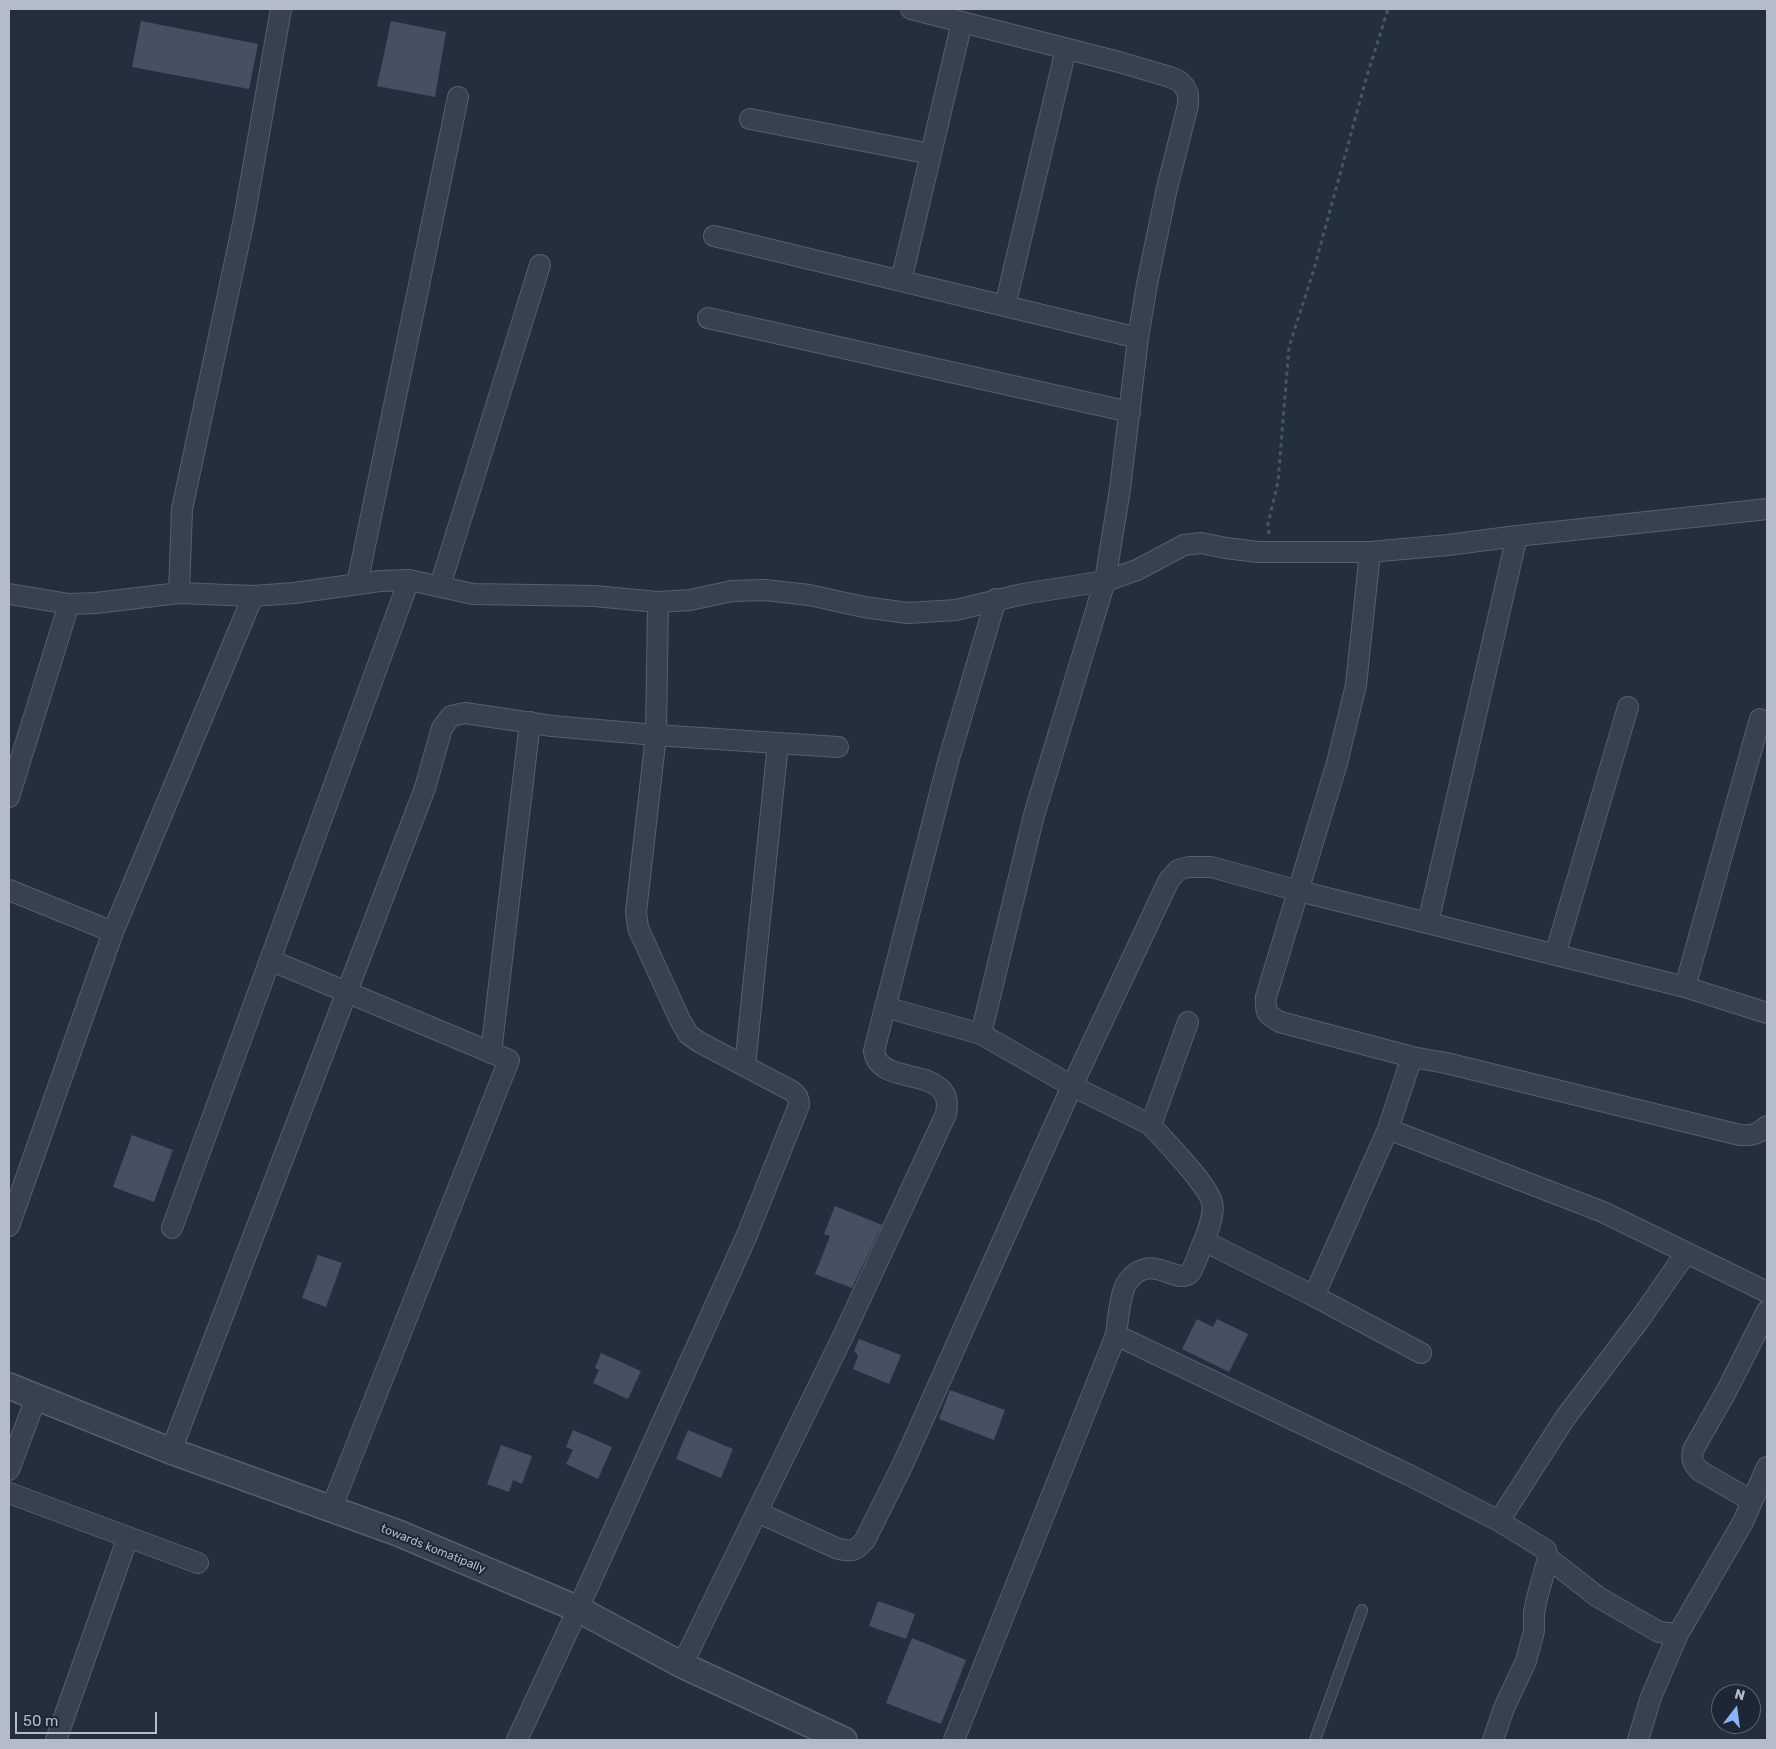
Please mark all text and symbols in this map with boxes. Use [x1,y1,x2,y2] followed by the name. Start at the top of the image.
[378,1521,488,1577] street label: towards komatipally
[1711,1684,1761,1734] north arrow
[1733,1685,1747,1705] text: N
[18,1702,160,1734] scale bar
[23,1712,58,1730] text: 50 m

